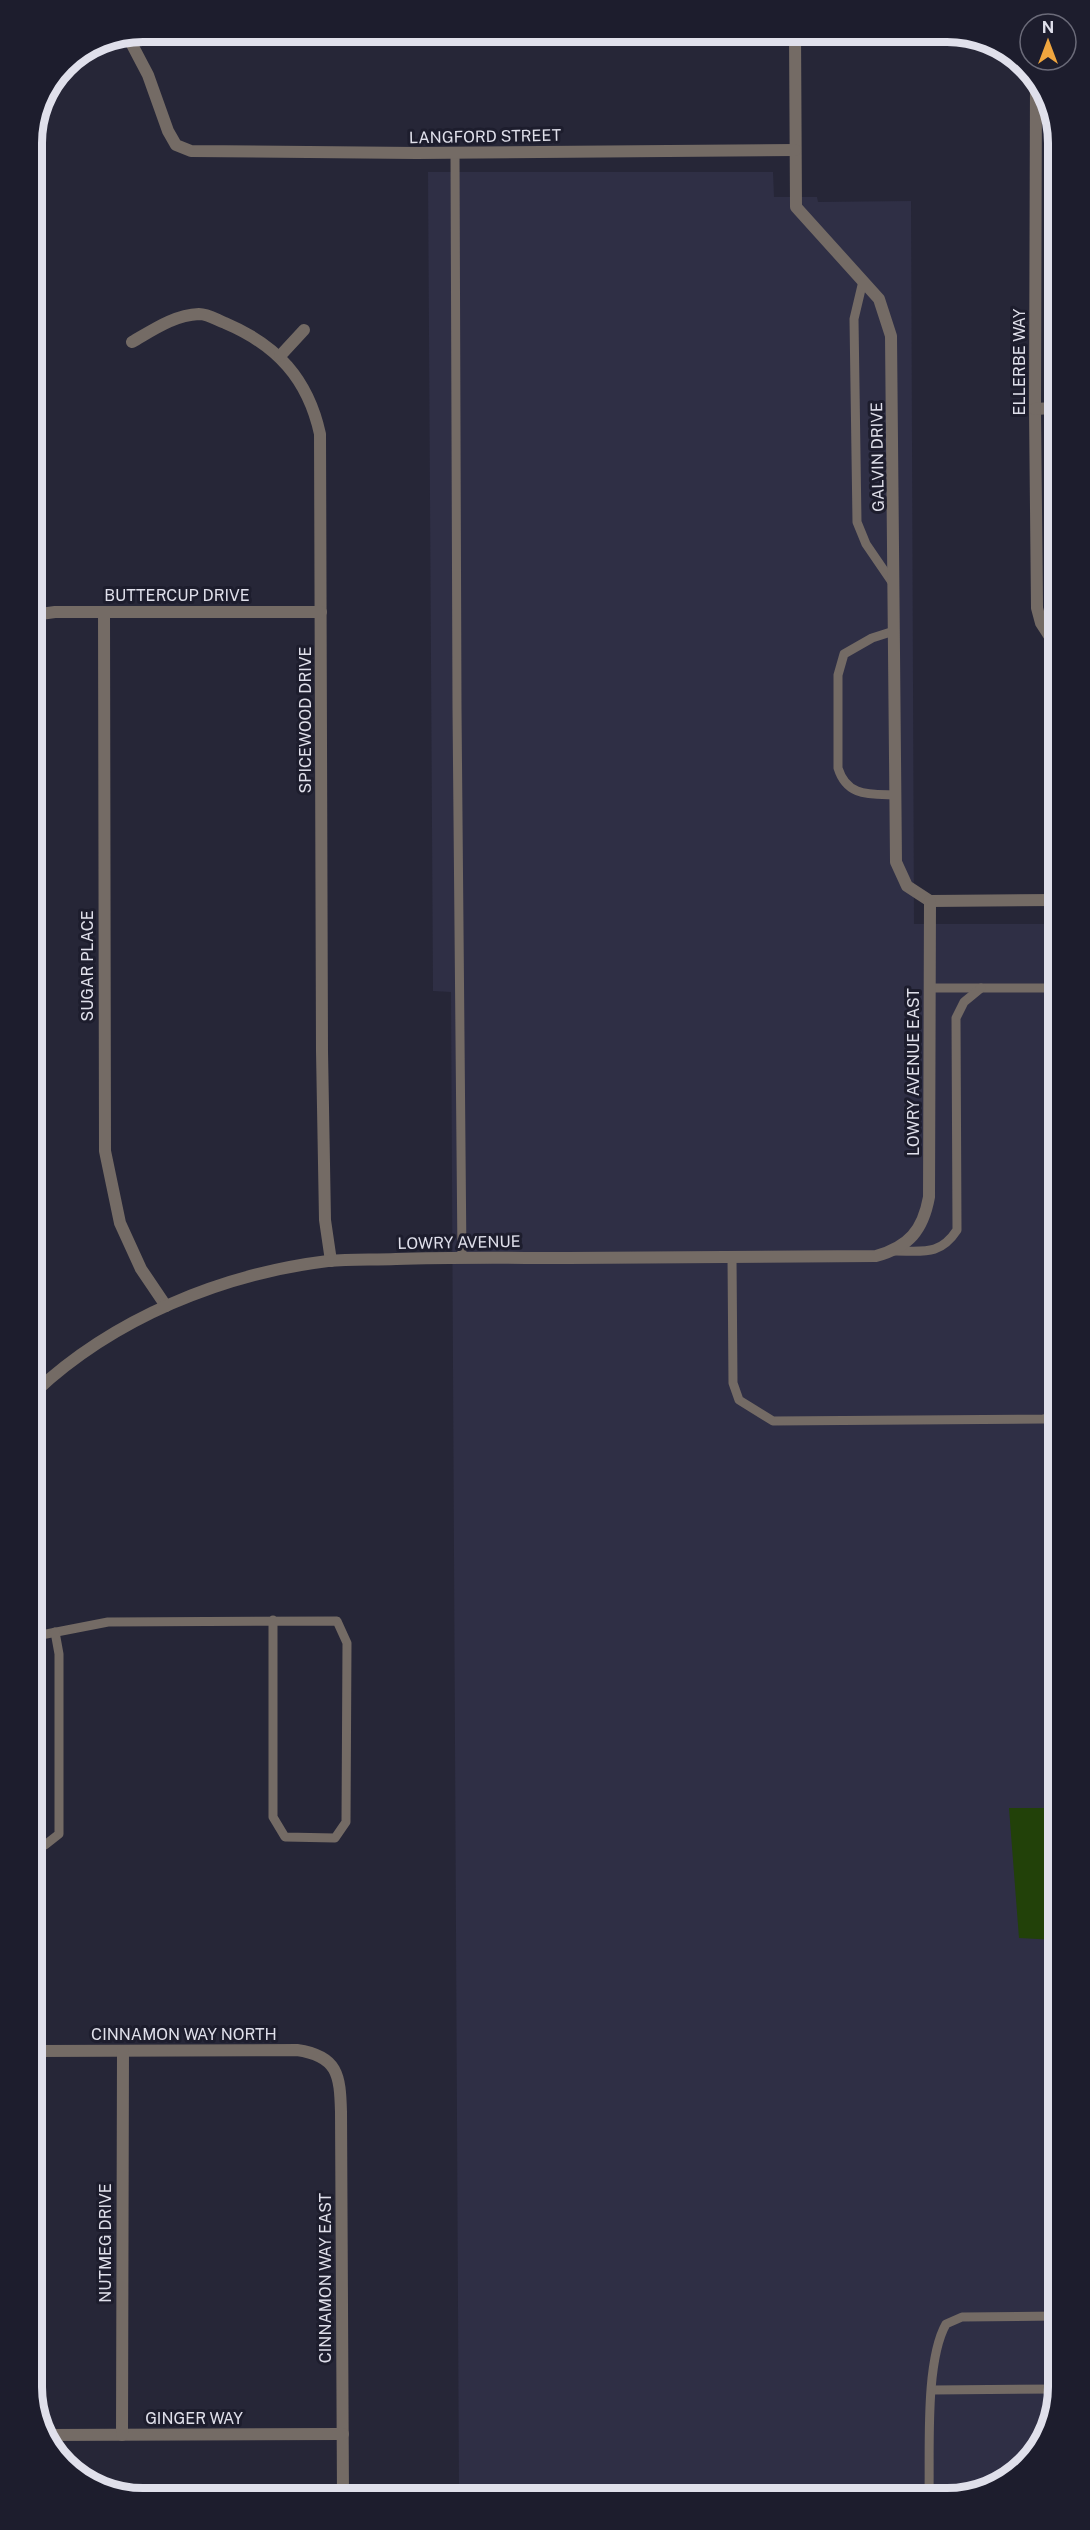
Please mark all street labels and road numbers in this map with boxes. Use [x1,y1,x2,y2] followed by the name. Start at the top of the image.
[409,126,562,147] street label: LANGFORD STREET
[1010,308,1029,415] street label: ELLERBE WAY
[867,402,888,512] street label: GALVIN DRIVE
[104,586,250,605] street label: BUTTERCUP DRIVE
[296,647,315,793] street label: SPICEWOOD DRIVE
[78,910,97,1022] street label: SUGAR PLACE
[904,988,923,1156] street label: LOWRY AVENUE EAST
[397,1232,521,1253] street label: LOWRY AVENUE
[91,2025,277,2044] street label: CINNAMON WAY NORTH
[96,2183,115,2303] street label: NUTMEG DRIVE
[316,2192,335,2363] street label: CINNAMON WAY EAST
[145,2409,243,2428] street label: GINGER WAY

